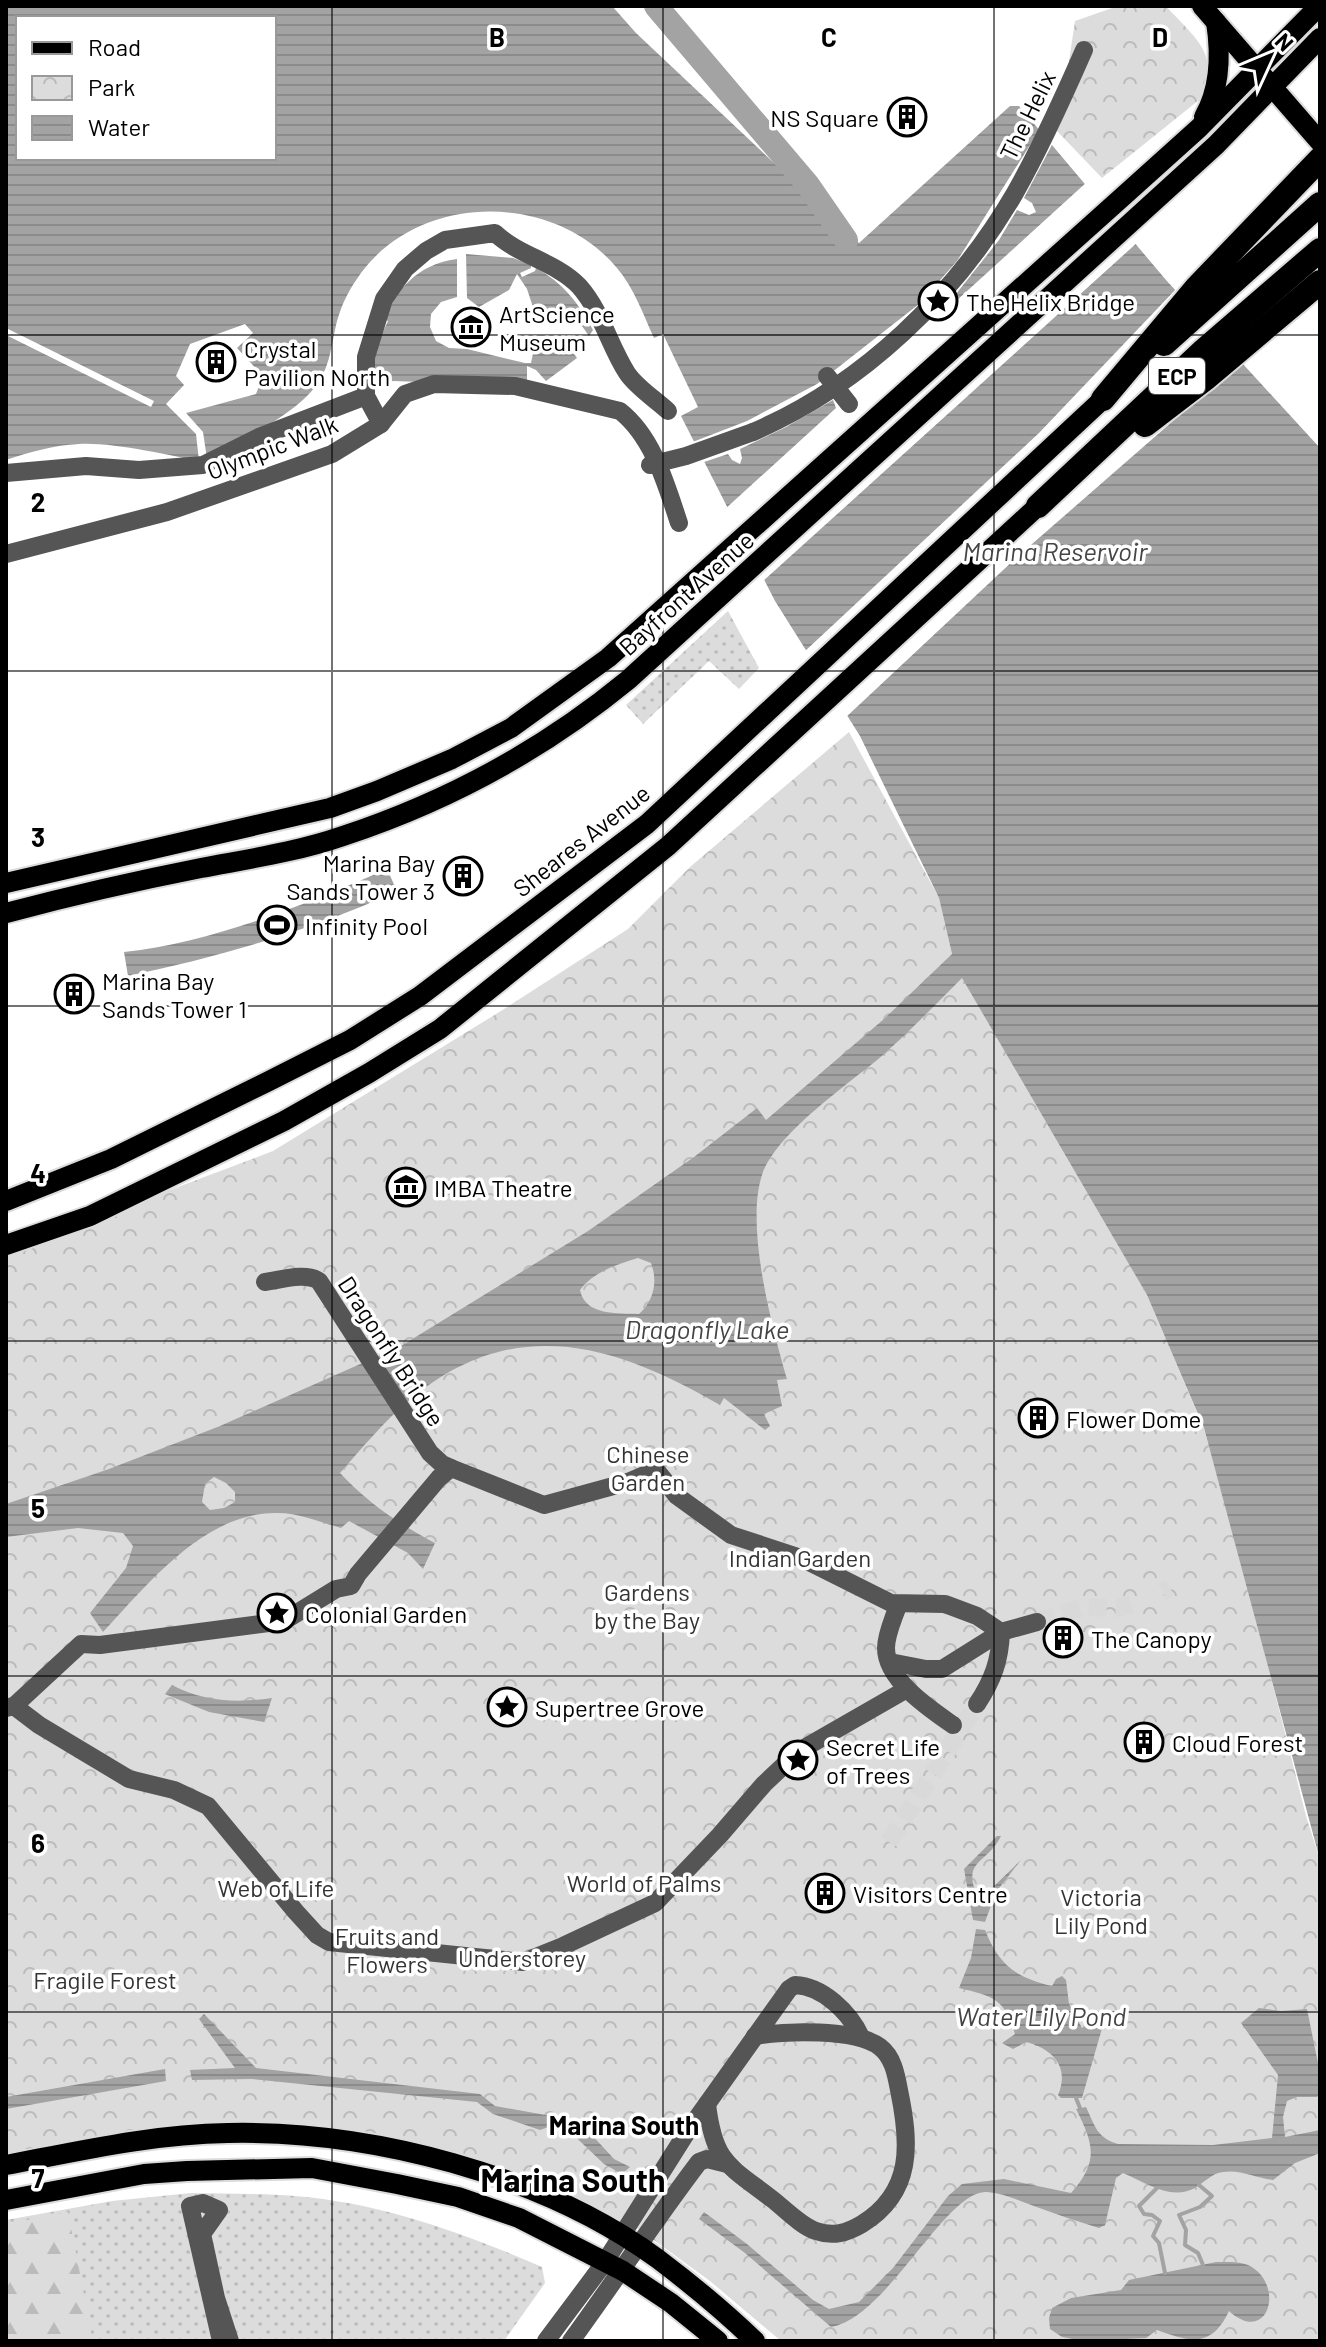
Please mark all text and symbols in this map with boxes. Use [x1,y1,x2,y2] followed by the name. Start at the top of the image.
[16,16,276,160] legend
[1230,16,1310,96] north arrow
[489,21,505,52] text: B
[821,21,837,52] text: C
[1152,21,1168,52] text: D
[1271,27,1300,56] text: N
[88,32,141,61] text: Road
[993,66,1061,164] street label: The Helix
[88,72,135,101] text: Park
[886,96,928,138] building icon: NS Square
[770,103,879,132] place label: NS Square
[88,112,150,141] text: Water
[917,280,959,322] place icon: The Helix Bridge
[966,287,1135,316] place label: The Helix Bridge
[499,299,615,356] place label: ArtScience Museum
[450,306,492,348] museum icon: ArtScience Museum
[244,334,390,391] place label: Crystal Pavilion North
[195,341,237,383] building icon: Crystal Pavilion North
[1149,358,1205,394] road number: ECP
[202,409,342,485] street label: Olympic Walk
[31,486,45,517] text: 2
[613,525,759,661] street label: Bayfront Avenue
[963,535,1148,566] water label: Marina Reservoir
[507,778,655,902] street label: Sheares Avenue
[31,821,45,852] text: 3
[286,848,435,905] place label: Marina Bay Sands Tower 3
[442,855,484,897] building icon: Marina Bay Sands Tower 3
[256,904,298,946] sports icon: Infinity Pool
[305,911,428,940] place label: Infinity Pool
[102,966,247,1023] place label: Marina Bay Sands Tower 1
[53,973,95,1015] building icon: Marina Bay Sands Tower 1
[30,1157,46,1188] text: 4
[385,1166,427,1208] museum icon: IMBA Theatre
[434,1173,573,1202] place label: IMBA Theatre
[333,1270,451,1432] street label: Dragonfly Bridge
[625,1313,789,1344] water label: Dragonfly Lake
[1017,1397,1059,1439] building icon: Flower Dome
[1066,1404,1201,1433] place label: Flower Dome
[606,1439,690,1496] park label: Chinese Garden
[31,1492,45,1523] text: 5
[729,1543,871,1572] park label: Indian Garden
[594,1577,700,1634] park label: Gardens by the Bay
[256,1592,298,1634] place icon: Colonial Garden
[305,1599,467,1628] place label: Colonial Garden
[1042,1617,1084,1659] building icon: The Canopy
[1091,1624,1212,1653] place label: The Canopy
[486,1686,528,1728] place icon: Supertree Grove
[535,1693,704,1722] place label: Supertree Grove
[1123,1721,1165,1763] building icon: Cloud Forest
[1172,1728,1303,1757] place label: Cloud Forest
[826,1732,940,1789] place label: Secret Life of Trees
[777,1739,819,1781] place icon: Secret Life of Trees
[31,1827,45,1858] text: 6
[567,1868,721,1897] park label: World of Palms
[804,1872,846,1914] building icon: Visitors Centre
[218,1873,334,1902] park label: Web of Life
[853,1879,1008,1908] place label: Visitors Centre
[1054,1882,1148,1939] park label: Victoria Lily Pond
[335,1921,439,1978] park label: Fruits and Flowers
[458,1943,586,1972] park label: Understorey
[33,1965,177,1994] park label: Fragile Forest
[956,2000,1126,2031] water label: Water Lily Pond
[549,2109,699,2140] district label: Marina South
[481,2160,665,2198] district label: Marina South
[32,2162,45,2193] text: 7

